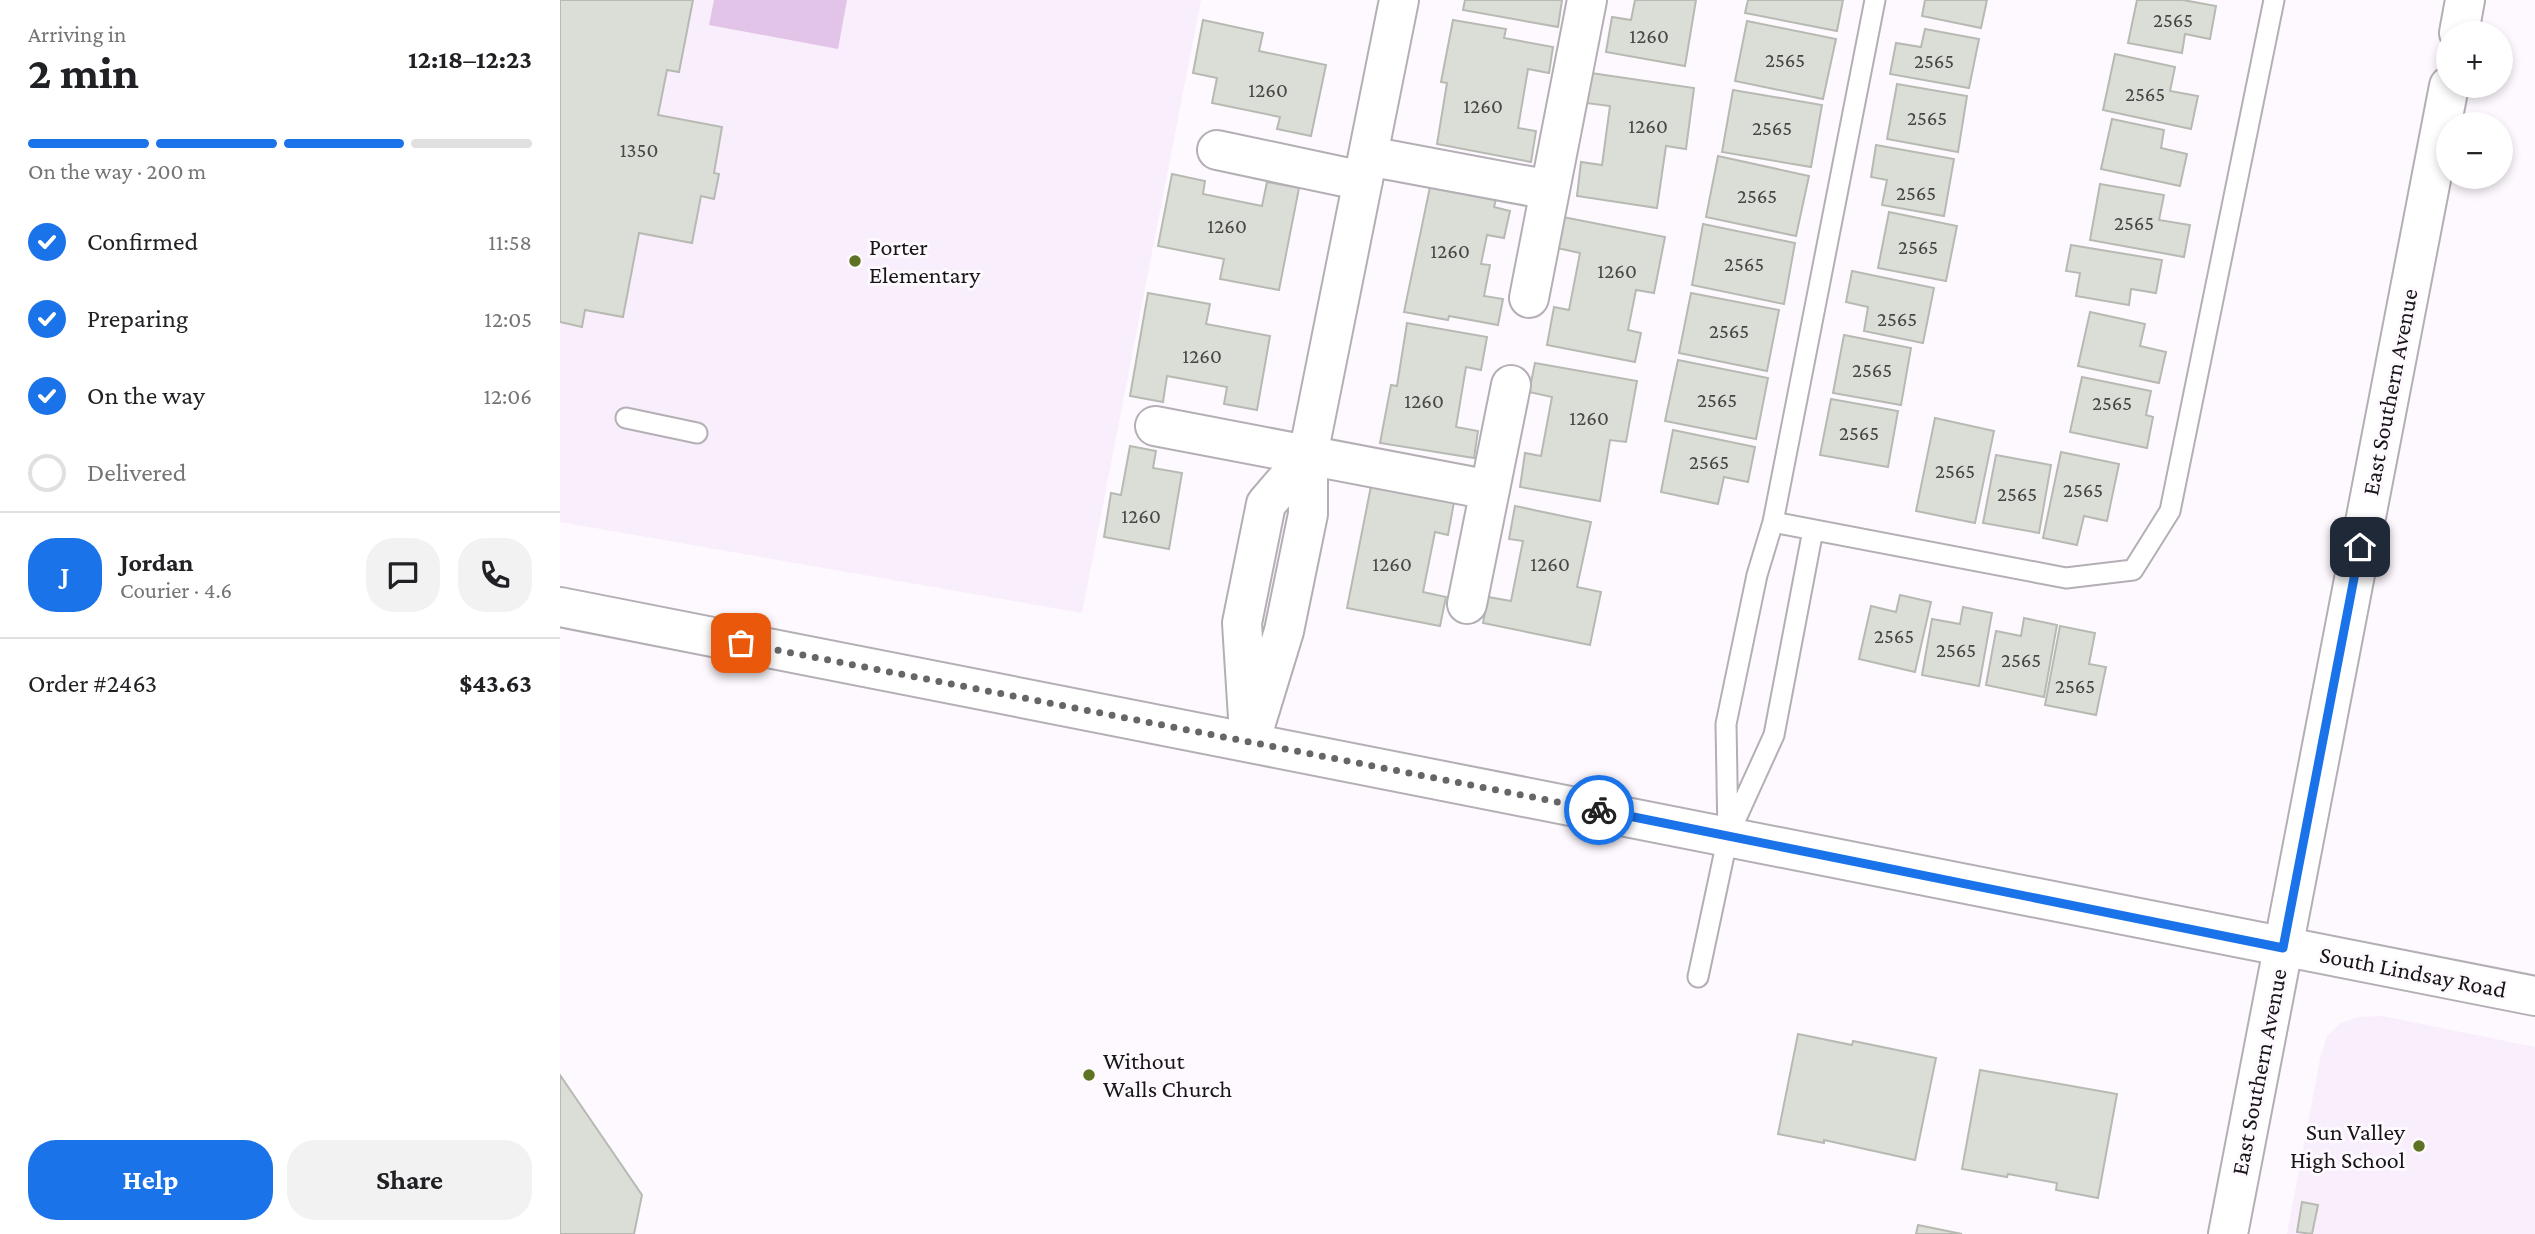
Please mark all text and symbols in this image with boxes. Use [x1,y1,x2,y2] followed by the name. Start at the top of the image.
[2153,8,2193,32] house number: 2565
[28,21,126,47] text: Arriving in
[2436,21,2513,189] map controls
[2436,21,2513,98] button: +
[1629,24,1669,48] house number: 1260
[408,45,532,74] text: 12:18–12:23
[28,47,139,98] text: 2 min
[1765,48,1805,72] house number: 2565
[1914,49,1954,73] house number: 2565
[1248,78,1288,102] house number: 1260
[2125,82,2165,106] house number: 2565
[1463,94,1503,118] house number: 1260
[1907,106,1947,130] house number: 2565
[2436,112,2513,189] button: −
[1628,114,1668,138] house number: 1260
[1752,116,1792,140] house number: 2565
[620,138,658,162] house number: 1350
[28,158,206,184] text: On the way · 200 m
[1896,181,1936,205] house number: 2565
[1737,184,1777,208] house number: 2565
[2114,211,2154,235] house number: 2565
[1207,214,1247,238] house number: 1260
[28,223,66,261] icon: check
[87,227,198,256] text: Confirmed
[488,229,532,255] text: 11:58
[869,233,981,288] place label: Porter Elementary
[1898,235,1938,259] house number: 2565
[1430,239,1470,263] house number: 1260
[1724,252,1764,276] house number: 2565
[847,253,863,269] marker: Porter Elementary
[1597,259,1637,283] house number: 1260
[2356,286,2423,497] street label: East Southern Avenue
[28,300,66,338] icon: check
[87,304,188,333] text: Preparing
[484,306,532,332] text: 12:05
[1877,307,1917,331] house number: 2565
[1709,319,1749,343] house number: 2565
[1182,344,1222,368] house number: 1260
[1852,358,1892,382] house number: 2565
[28,377,66,415] icon: check
[87,381,205,410] text: On the way
[483,383,532,409] text: 12:06
[1697,388,1737,412] house number: 2565
[1404,389,1444,413] house number: 1260
[2092,391,2132,415] house number: 2565
[1569,406,1609,430] house number: 1260
[1839,421,1879,445] house number: 2565
[1689,450,1729,474] house number: 2565
[87,458,186,487] text: Delivered
[1935,459,1975,483] house number: 2565
[2063,478,2103,502] house number: 2565
[1997,482,2037,506] house number: 2565
[1121,504,1161,528] house number: 1260
[2330,517,2390,577] pin
[2341,528,2379,566] icon: home
[366,538,440,612] button: chat
[458,538,532,612] button: phone
[120,548,194,577] text: Jordan
[1372,552,1412,576] house number: 1260
[1530,552,1570,576] house number: 1260
[61,561,69,590] text: J
[120,577,232,603] text: Courier · 4.6
[711,613,771,673] pin
[722,624,760,662] icon: bag
[1874,624,1914,648] house number: 2565
[1936,638,1976,662] house number: 2565
[2001,648,2041,672] house number: 2565
[28,669,157,698] text: Order #2463
[459,669,532,698] text: $43.63
[2055,674,2095,698] house number: 2565
[1564,775,1634,845] courier
[1580,791,1618,829] icon: bike
[2317,940,2509,1003] street label: South Lindsay Road
[2225,966,2292,1177] street label: East Southern Avenue
[1103,1047,1232,1102] place label: Without Walls Church
[1081,1067,1097,1083] marker: Without Walls Church
[2290,1118,2406,1173] place label: Sun Valley High School
[2411,1138,2427,1154] marker: Sun Valley High School
[28,1140,273,1220] button: Help
[287,1140,532,1220] button: Share

